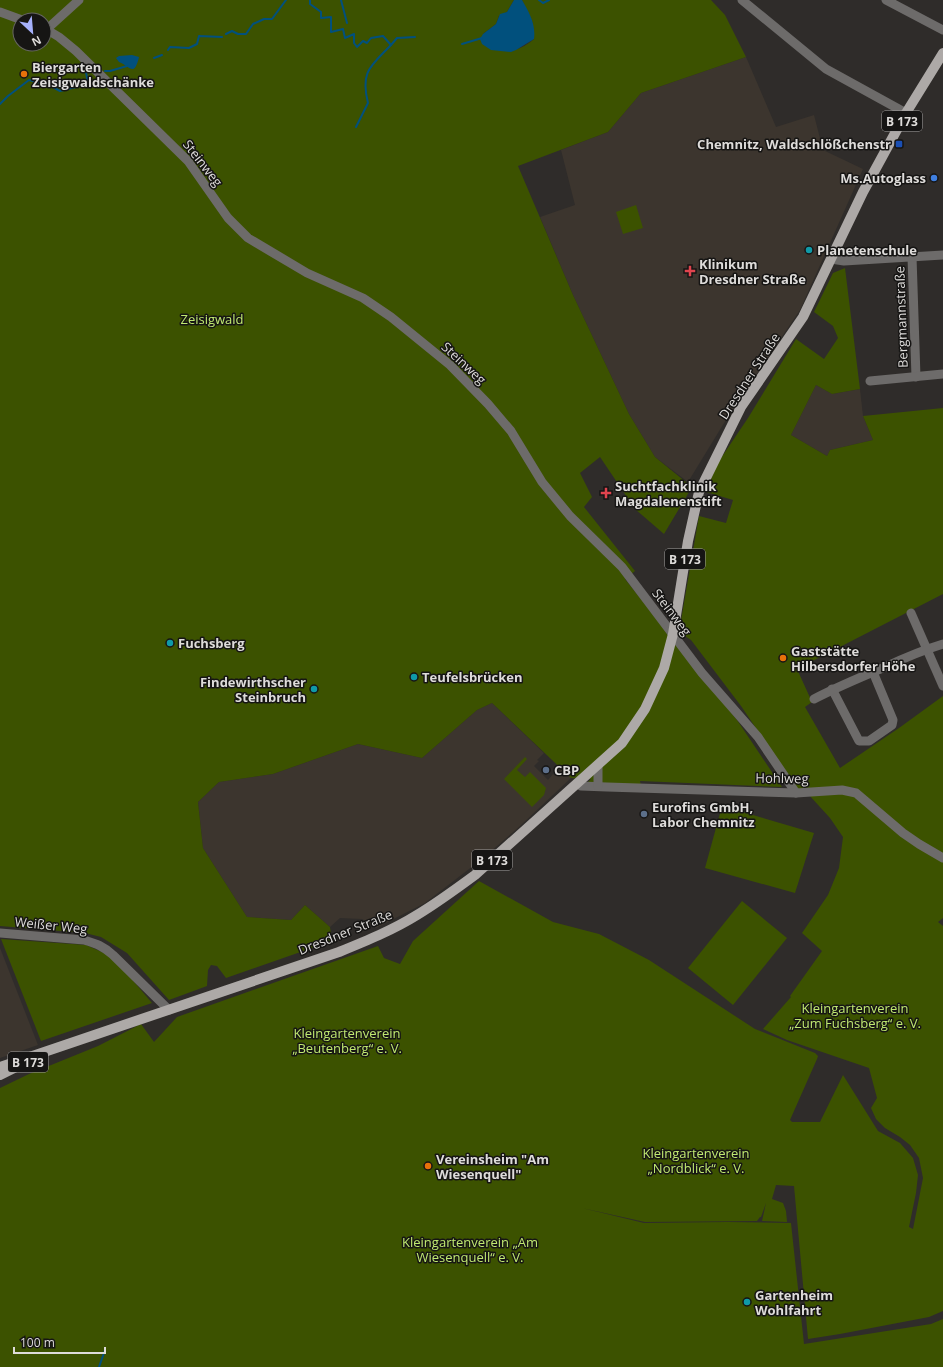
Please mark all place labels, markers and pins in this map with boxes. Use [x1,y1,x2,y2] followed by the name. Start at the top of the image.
[32,58,154,91] place label: Biergarten Zeisigwaldschänke
[19,69,29,79] marker: Biergarten Zeisigwaldschänke
[697,135,891,153] place label: Chemnitz, Waldschlößchenstr
[894,139,904,149] marker: Chemnitz, Waldschlößchenstr
[840,169,926,187] place label: Ms.Autoglass
[929,173,939,183] marker: Ms.Autoglass
[817,241,917,259] place label: Planetenschule
[804,245,814,255] marker: Planetenschule
[699,255,806,288] place label: Klinikum Dresdner Straße
[684,265,696,277] marker: Klinikum Dresdner Straße
[615,477,722,510] place label: Suchtfachklinik Magdalenenstift
[600,487,612,499] marker: Suchtfachklinik Magdalenenstift
[178,634,245,652] place label: Fuchsberg
[165,638,175,648] marker: Fuchsberg
[791,642,916,675] place label: Gaststätte Hilbersdorfer Höhe
[778,653,788,663] marker: Gaststätte Hilbersdorfer Höhe
[422,668,523,686] place label: Teufelsbrücken
[409,672,419,682] marker: Teufelsbrücken
[200,673,306,706] place label: Findewirthscher Steinbruch
[309,684,319,694] marker: Findewirthscher Steinbruch
[554,761,579,779] place label: CBP
[541,765,551,775] marker: CBP
[652,798,755,831] place label: Eurofins GmbH, Labor Chemnitz
[639,809,649,819] marker: Eurofins GmbH, Labor Chemnitz
[436,1150,549,1183] place label: Vereinsheim "Am Wiesenquell"
[423,1161,433,1171] marker: Vereinsheim "Am Wiesenquell"
[755,1286,833,1319] place label: Gartenheim Wohlfahrt
[742,1297,752,1307] marker: Gartenheim Wohlfahrt

